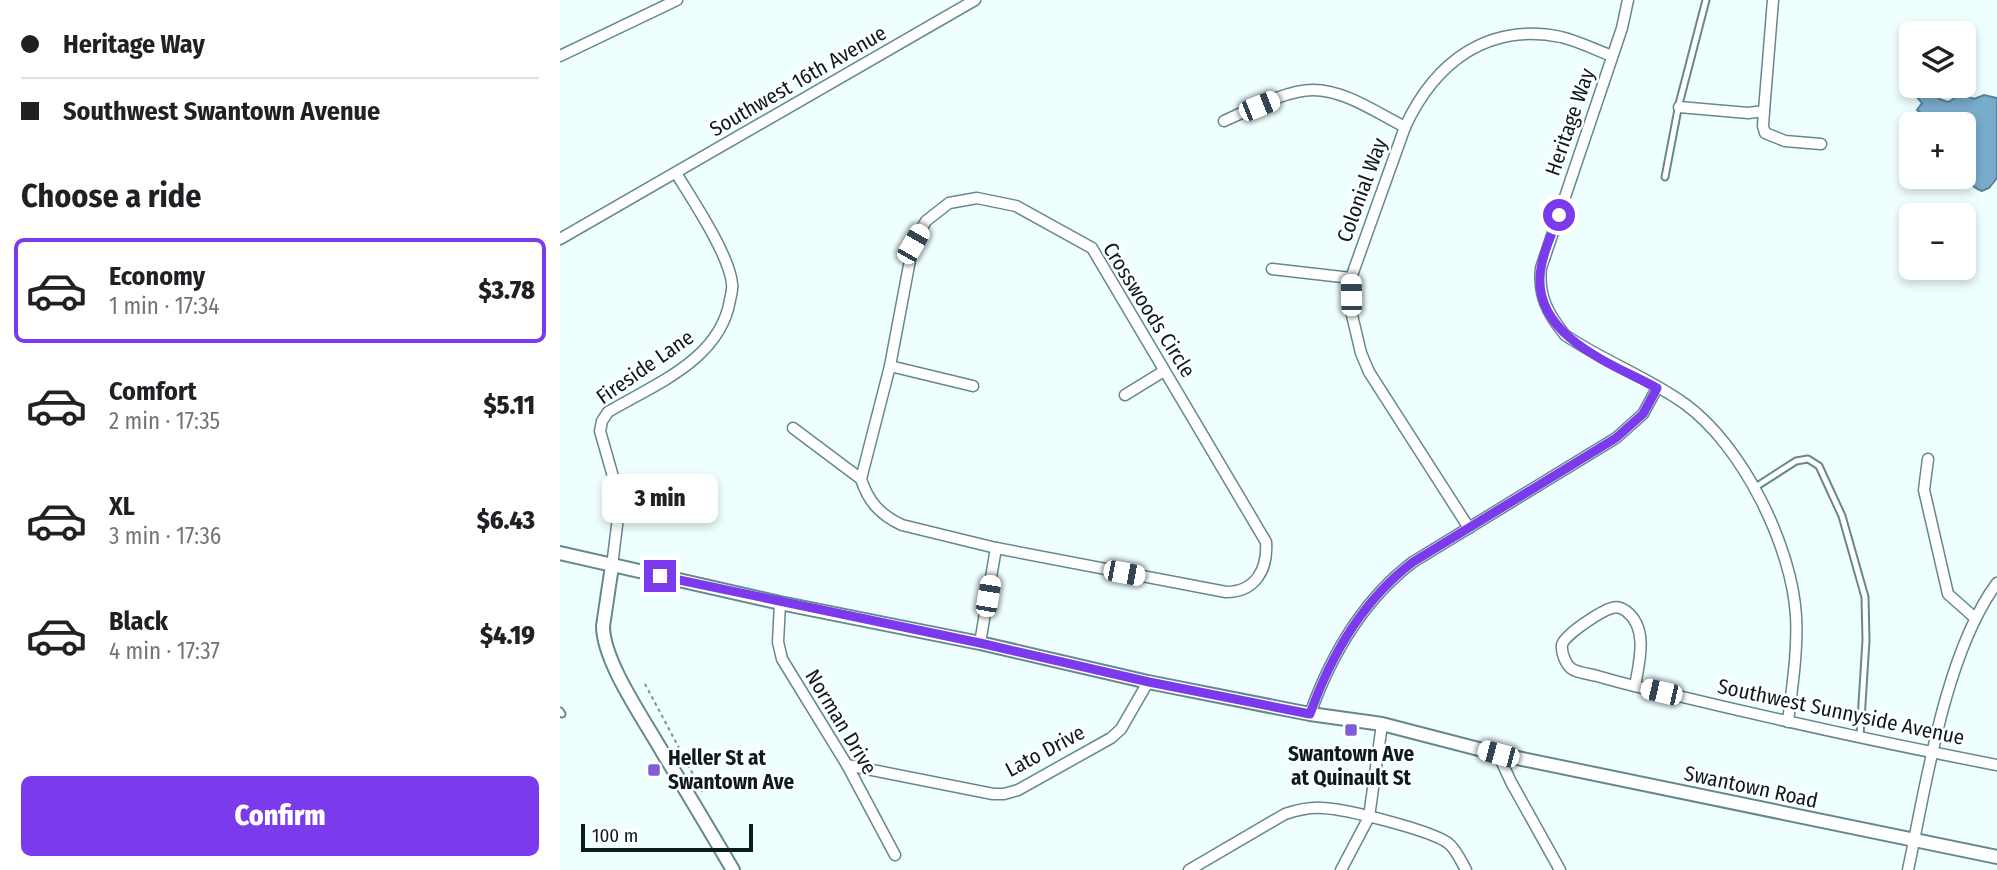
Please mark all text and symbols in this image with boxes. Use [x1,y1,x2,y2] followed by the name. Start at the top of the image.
[705,20,891,142] street label: Southwest 16th Avenue
[1899,21,1976,280] map controls
[1899,21,1976,98] button: layers
[63,29,205,60] text: Heritage Way
[1540,64,1601,179] street label: Heritage Way
[1236,88,1283,124] car
[63,96,380,127] text: Southwest Swantown Avenue
[1899,112,1976,189] button: +
[1331,134,1393,246] street label: Colonial Way
[21,177,202,215] text: Choose a ride
[1543,199,1575,231] route start
[1899,203,1976,280] button: −
[894,221,933,267] car
[1097,238,1201,382] street label: Crosswoods Circle
[25,259,88,322] icon: car
[109,261,205,292] text: Economy
[1341,274,1362,316] car
[479,275,535,306] text: $3.78
[109,292,219,320] text: 1 min · 17:34
[591,324,699,410] street label: Fireside Lane
[25,374,88,437] icon: car
[109,376,197,407] text: Comfort
[483,390,535,421] text: $5.11
[109,407,220,435] text: 2 min · 17:35
[602,475,718,524] callout: 3 min
[634,484,686,512] text: 3 min
[25,489,88,552] icon: car
[109,491,135,522] text: XL
[477,505,535,536] text: $6.43
[109,522,221,550] text: 3 min · 17:36
[1102,559,1147,587] car
[644,560,676,592] route end
[975,573,1002,619] car
[25,604,88,667] icon: car
[109,606,168,637] text: Black
[480,620,535,651] text: $4.19
[109,637,220,665] text: 4 min · 17:37
[799,665,883,779] street label: Norman Drive
[1715,673,1967,751] street label: Southwest Sunnyside Avenue
[1639,677,1684,707] car
[1001,719,1089,783] street label: Lato Drive
[1343,722,1359,738] marker: Swantown Ave at Quinault St
[1475,738,1522,770] car
[1288,741,1414,791] place label: Swantown Ave at Quinault St
[668,745,795,795] place label: Heller St at Swantown Ave
[1682,760,1820,814] street label: Swantown Road
[646,762,662,778] marker: Heller St at Swantown Ave
[21,776,539,856] button: Confirm
[581,821,752,853] scale bar
[592,824,638,847] text: 100 m

